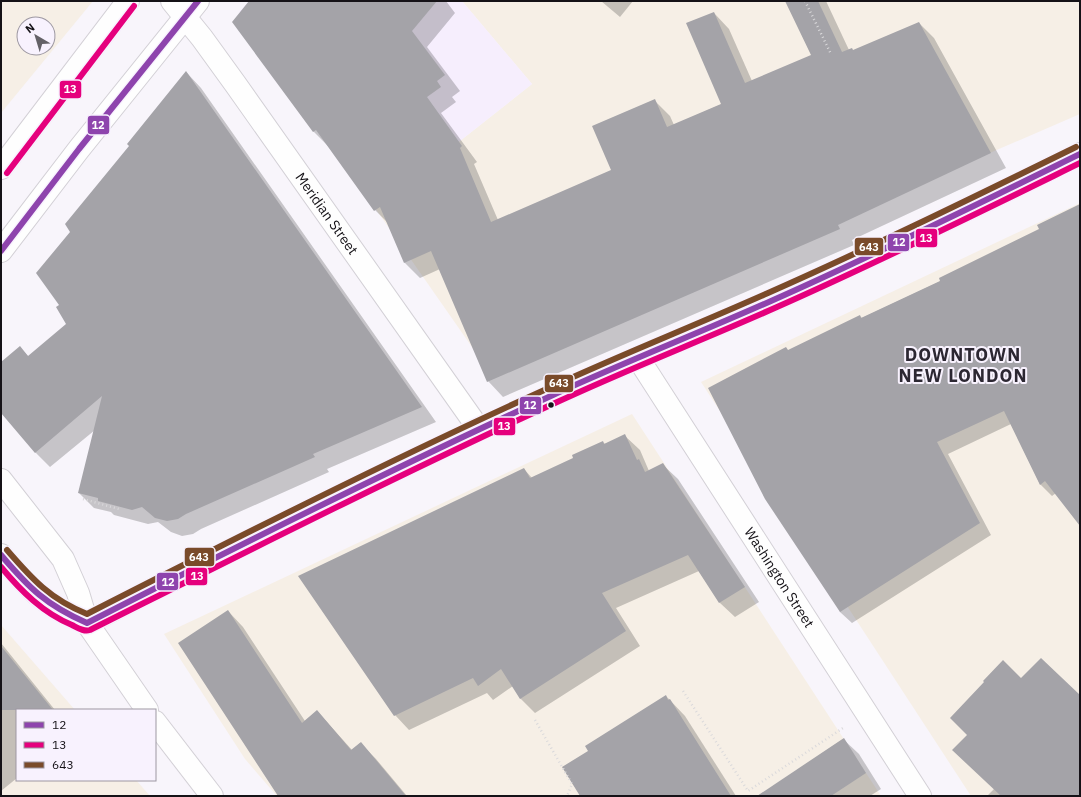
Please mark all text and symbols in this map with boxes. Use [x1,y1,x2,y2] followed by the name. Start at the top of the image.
[16,16,56,56] north arrow
[22,20,37,36] text: N
[59,80,82,99] line badge: 13
[63,82,77,96] text: 13
[87,115,110,135] line badge: 12
[91,118,105,132] text: 12
[292,169,362,258] street label: Meridian Street
[915,228,938,248] line badge: 13
[919,231,933,245] text: 13
[887,233,910,252] line badge: 12
[892,235,906,249] text: 12
[854,237,884,256] line badge: 643
[859,240,879,254] text: 643
[899,343,1027,387] district label: DOWNTOWN NEW LONDON
[544,374,574,393] line badge: 643
[549,376,569,390] text: 643
[519,396,542,415] line badge: 12
[523,398,537,412] text: 12
[546,400,556,410] unlabelled marker
[493,417,516,436] line badge: 13
[497,419,511,433] text: 13
[740,524,818,631] street label: Washington Street
[184,547,215,567] line badge: 643
[189,550,209,564] text: 643
[185,567,208,586] line badge: 13
[190,569,204,583] text: 13
[156,572,179,591] line badge: 12
[161,575,175,589] text: 12
[16,709,156,781] legend
[52,717,66,732] text: 12
[52,737,66,752] text: 13
[52,757,74,772] text: 643

